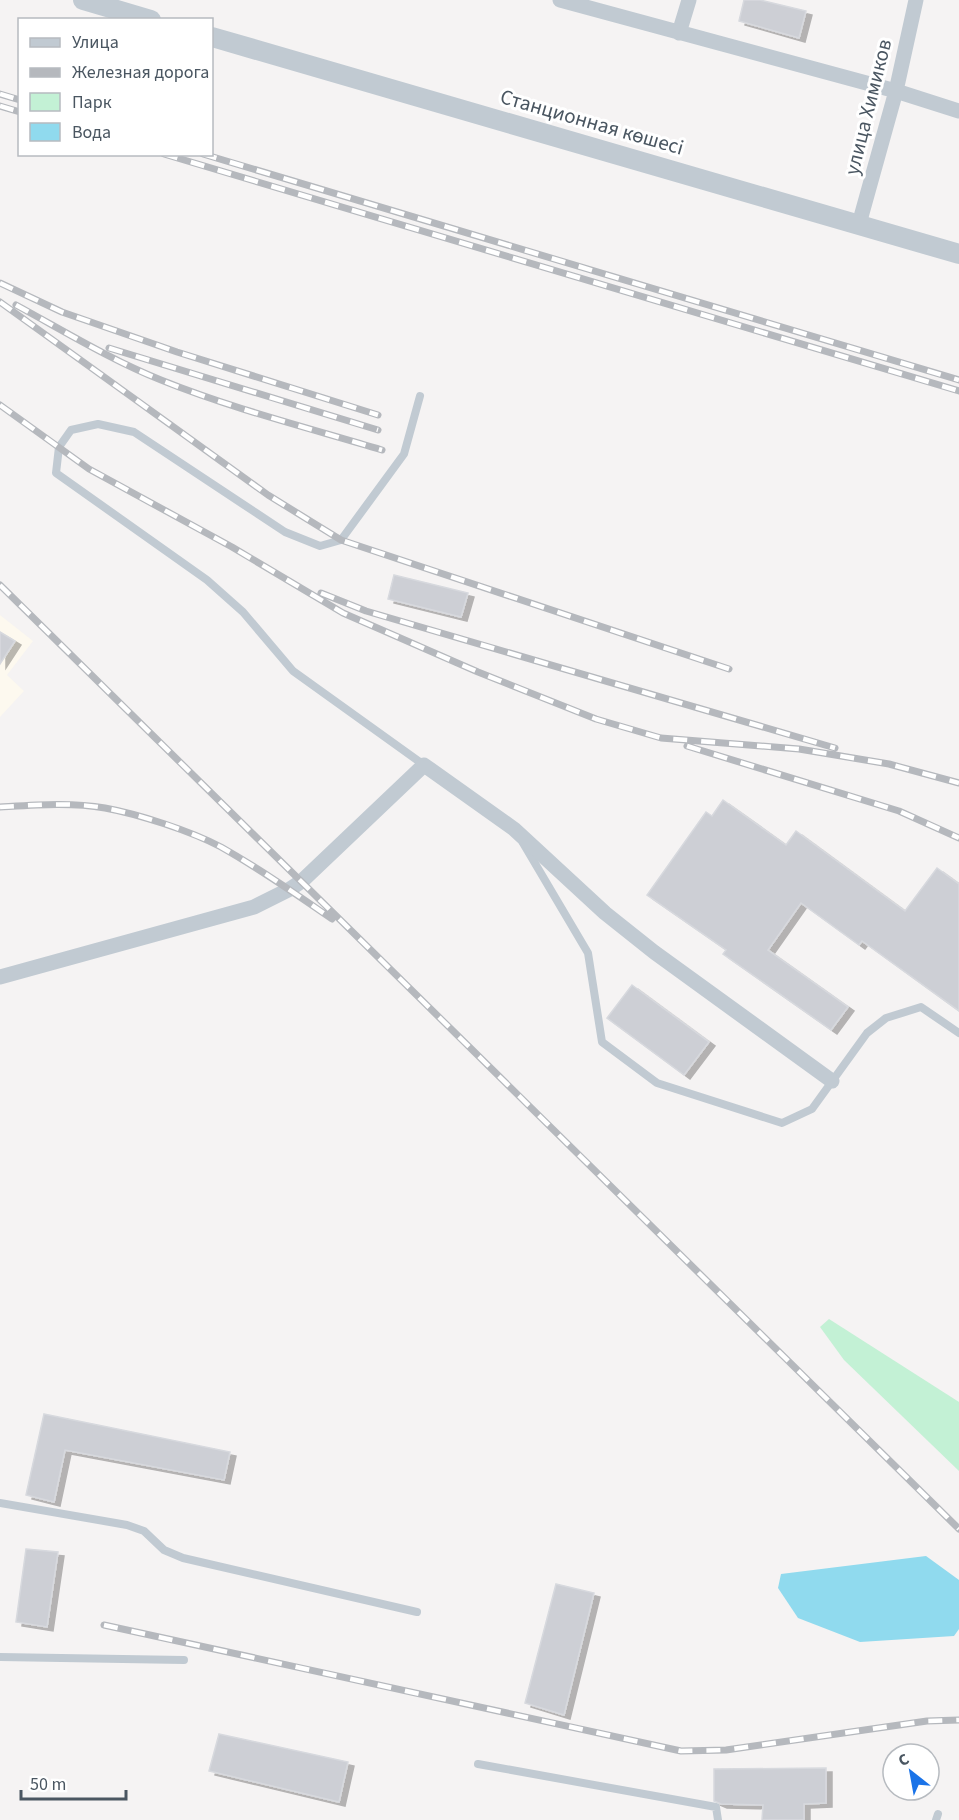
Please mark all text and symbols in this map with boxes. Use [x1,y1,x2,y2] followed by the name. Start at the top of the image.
[18,18,213,156] legend
[72,30,119,55] text: Улица
[837,36,899,178] street label: улица Химиков
[72,60,209,85] text: Железная дорога
[497,81,687,163] street label: Станционная көшесі
[72,90,112,115] text: Парк
[72,120,111,145] text: Вода
[881,1742,941,1802] north arrow
[894,1748,913,1772] text: С
[21,1763,126,1801] scale bar
[30,1772,66,1797] text: 50 m

